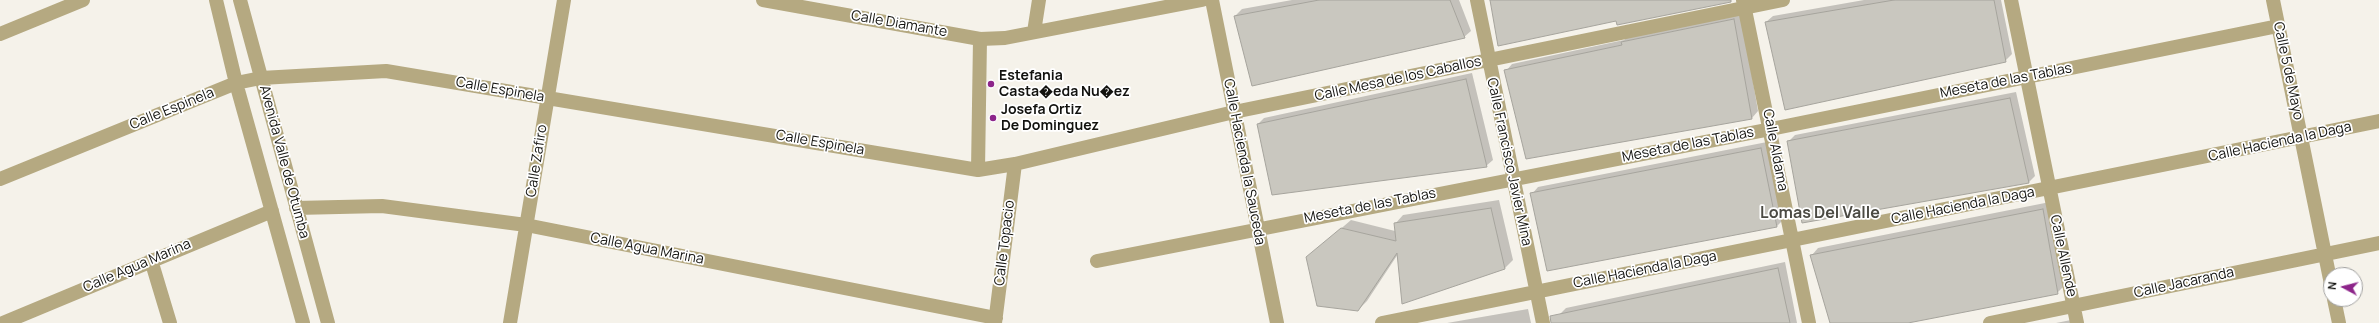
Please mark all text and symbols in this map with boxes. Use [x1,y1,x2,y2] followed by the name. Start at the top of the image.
[850,7,948,41] street label: Calle Diamante
[2269,20,2307,122] street label: Calle 5 de Mayo
[1313,53,1483,105] street label: Calle Mesa de los Caballos
[1939,60,2073,102] street label: Meseta de las Tablas
[999,68,1130,100] place label: Estefania Casta�eda Nu�ez
[454,74,546,106] street label: Calle Espinela
[1483,76,1535,248] street label: Calle Francisco Javier Mina
[1220,77,1268,247] street label: Calle Hacienda la Sauceda
[986,79,996,89] marker: Estefania Casta�eda Nu�ez
[127,84,217,134] street label: Calle Espinela
[255,84,313,240] street label: Avenida Valle de Otumba
[1001,102,1099,134] place label: Josefa Ortiz De Dominguez
[1759,108,1791,192] street label: Calle Aldama
[988,113,998,123] marker: Josefa Ortiz De Dominguez
[2207,119,2353,165] street label: Calle Hacienda la Daga
[523,123,551,199] street label: Calle Zafiro
[1621,124,1755,166] street label: Meseta de las Tablas
[774,127,866,159] street label: Calle Espinela
[1890,184,2036,228] street label: Calle Hacienda la Daga
[1303,185,1437,227] street label: Meseta de las Tablas
[991,199,1019,287] street label: Calle Topacio
[1760,204,1880,224] district label: Lomas Del Valle
[2046,213,2080,299] street label: Calle Allende
[589,230,705,268] street label: Calle Agua Marina
[81,236,193,296] street label: Calle Agua Marina
[1572,248,1718,292] street label: Calle Hacienda la Daga
[2132,264,2236,302] street label: Calle Jacaranda
[2323,267,2363,307] north arrow
[2324,281,2340,290] text: N

